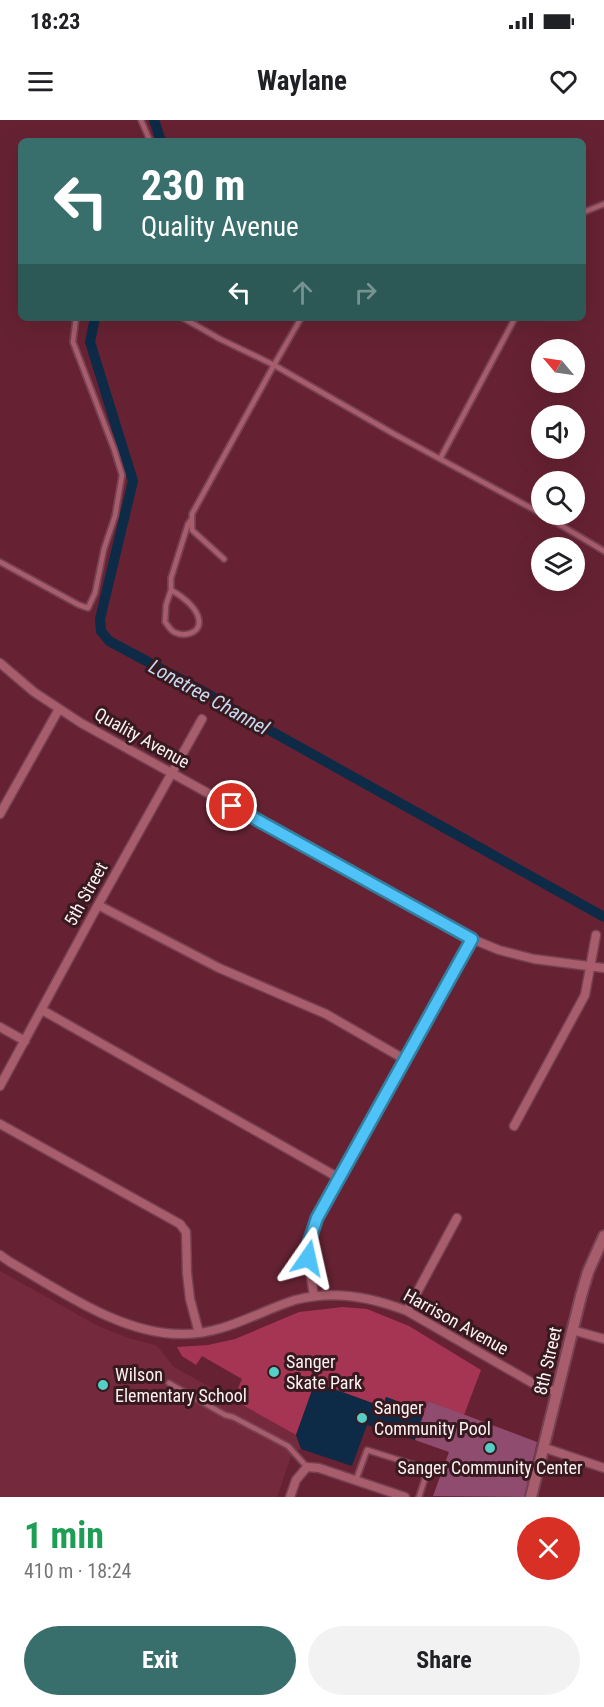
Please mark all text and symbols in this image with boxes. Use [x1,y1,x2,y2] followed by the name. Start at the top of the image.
[30,9,81,34] text: 18:23
[24,65,57,98] icon: menu
[257,65,347,97] text: Waylane
[547,65,580,98] icon: heart
[141,161,246,210] text: 230 m
[42,162,120,240] icon: left
[141,211,299,243] text: Quality Avenue
[223,276,256,309] icon: left
[286,276,319,309] icon: ahead
[349,276,382,309] icon: right
[531,339,585,393] north arrow
[531,339,585,591] map controls
[531,405,585,459] button: sound
[531,471,585,525] button: search
[531,537,585,591] button: layers
[145,654,274,740] water label: Lonetree Channel
[91,703,193,772] street label: Quality Avenue
[206,780,257,831] pin
[215,789,248,822] icon: arrive
[60,858,112,929] street label: 5th Street
[276,1226,340,1290] position arrow
[400,1284,512,1359] street label: Harrison Avenue
[529,1325,566,1397] street label: 8th Street
[286,1351,362,1393] place label: Sanger Skate Park
[115,1364,247,1406] place label: Wilson Elementary School
[267,1365,281,1379] marker: Sanger Skate Park
[96,1378,110,1392] marker: Wilson Elementary School
[374,1397,491,1439] place label: Sanger Community Pool
[355,1411,369,1425] marker: Sanger Community Pool
[483,1441,497,1455] marker: Sanger Community Center
[397,1457,583,1478] place label: Sanger Community Center
[24,1515,104,1557] text: 1 min
[517,1517,580,1580] button: close
[24,1559,131,1583] text: 410 m · 18:24
[24,1626,296,1695] button: Exit
[308,1626,580,1695] button: Share

